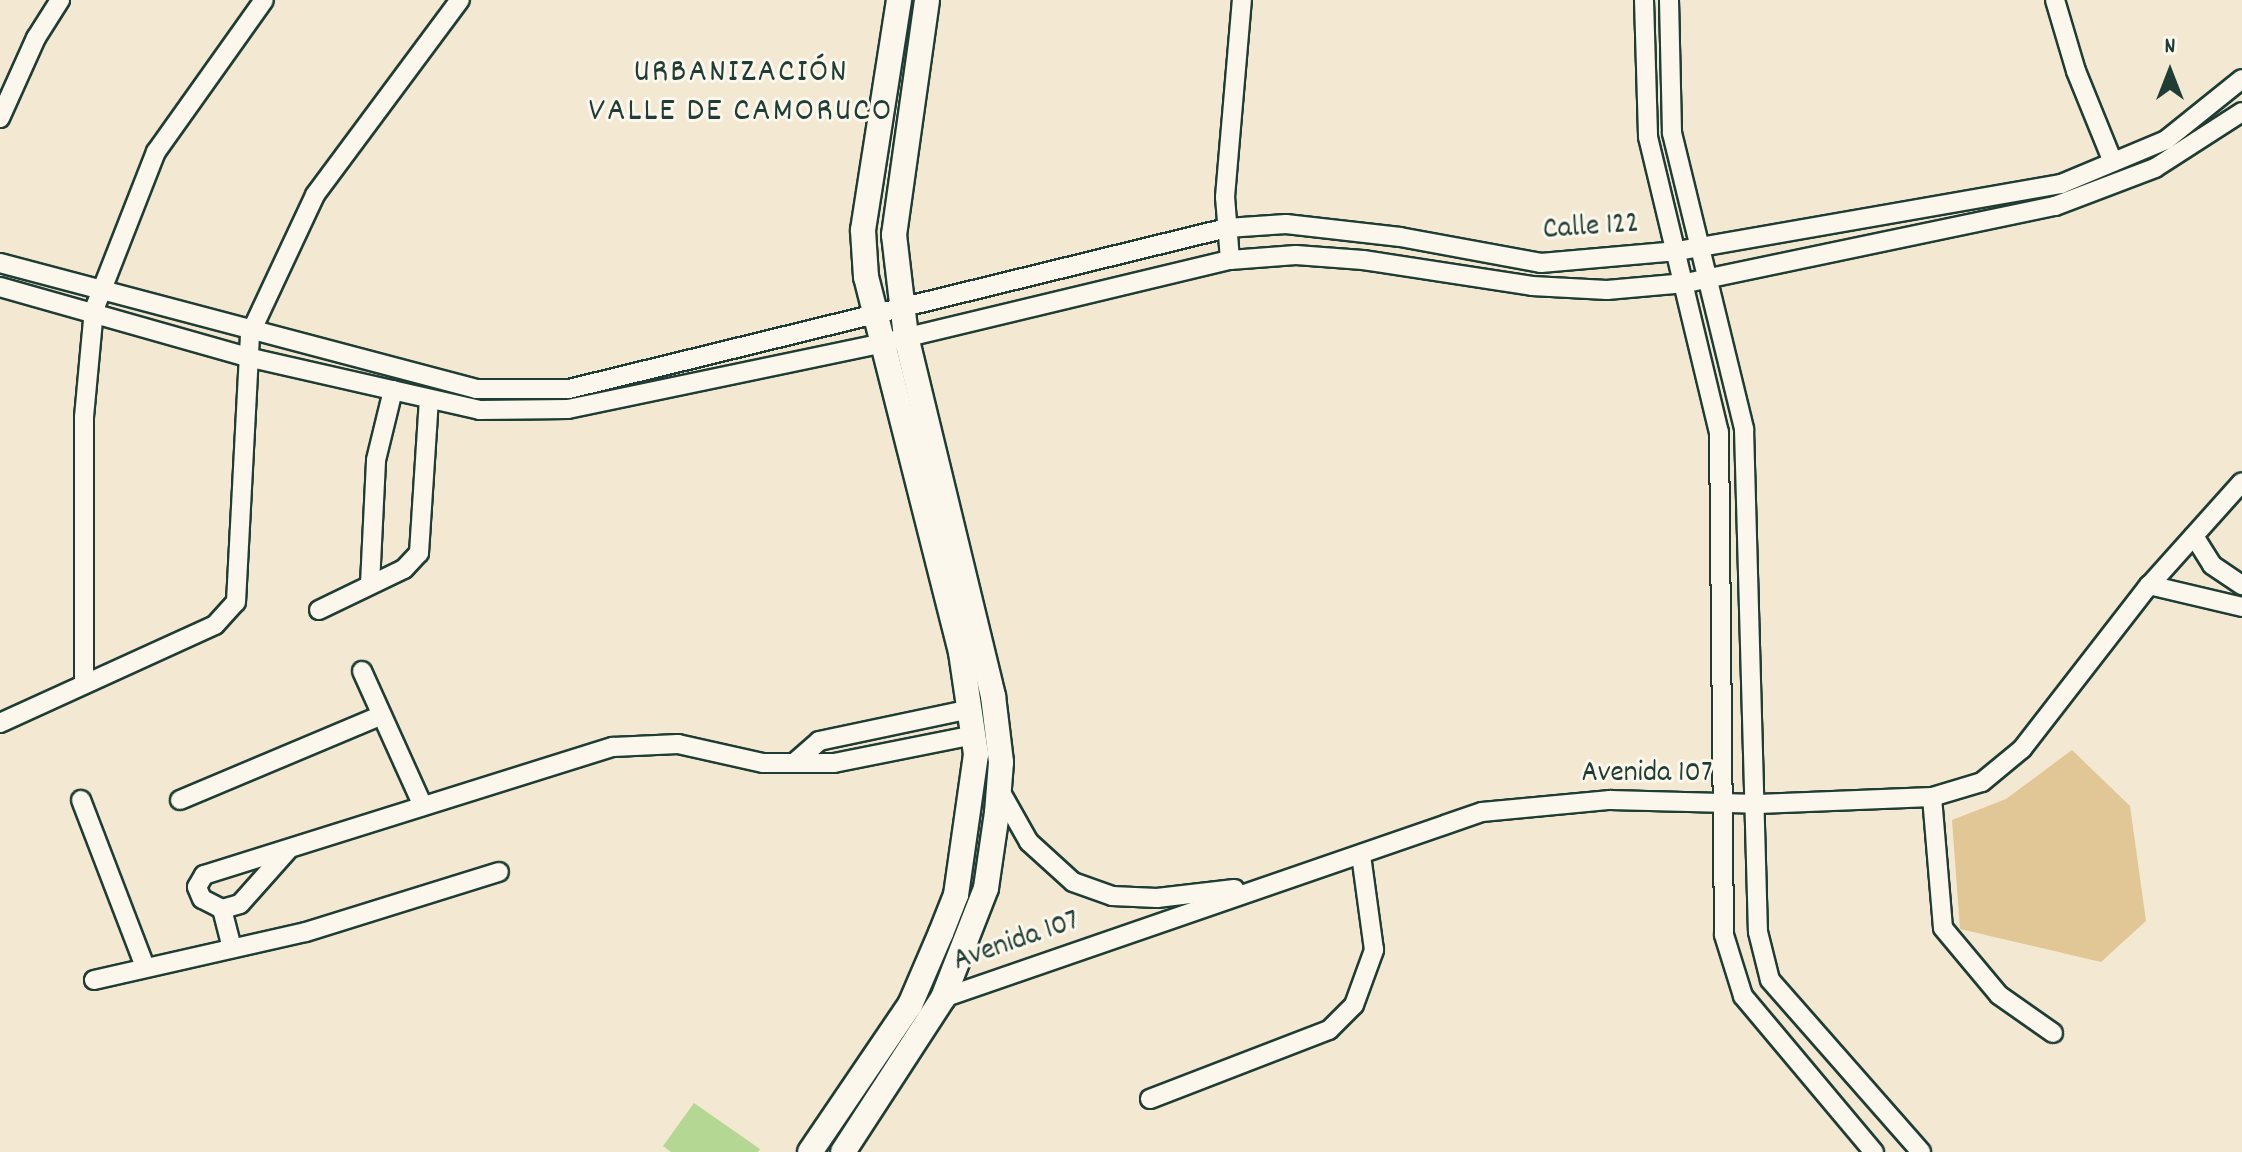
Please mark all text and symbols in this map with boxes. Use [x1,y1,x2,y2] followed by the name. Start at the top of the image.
[2130,32,2210,112] north arrow
[2165,32,2175,63] text: N
[589,53,893,132] district label: URBANIZACIÓN VALLE DE CAMORUCO
[1542,208,1640,250] street label: Calle 122
[1582,757,1712,793] street label: Avenida 107
[949,905,1085,981] street label: Avenida 107

